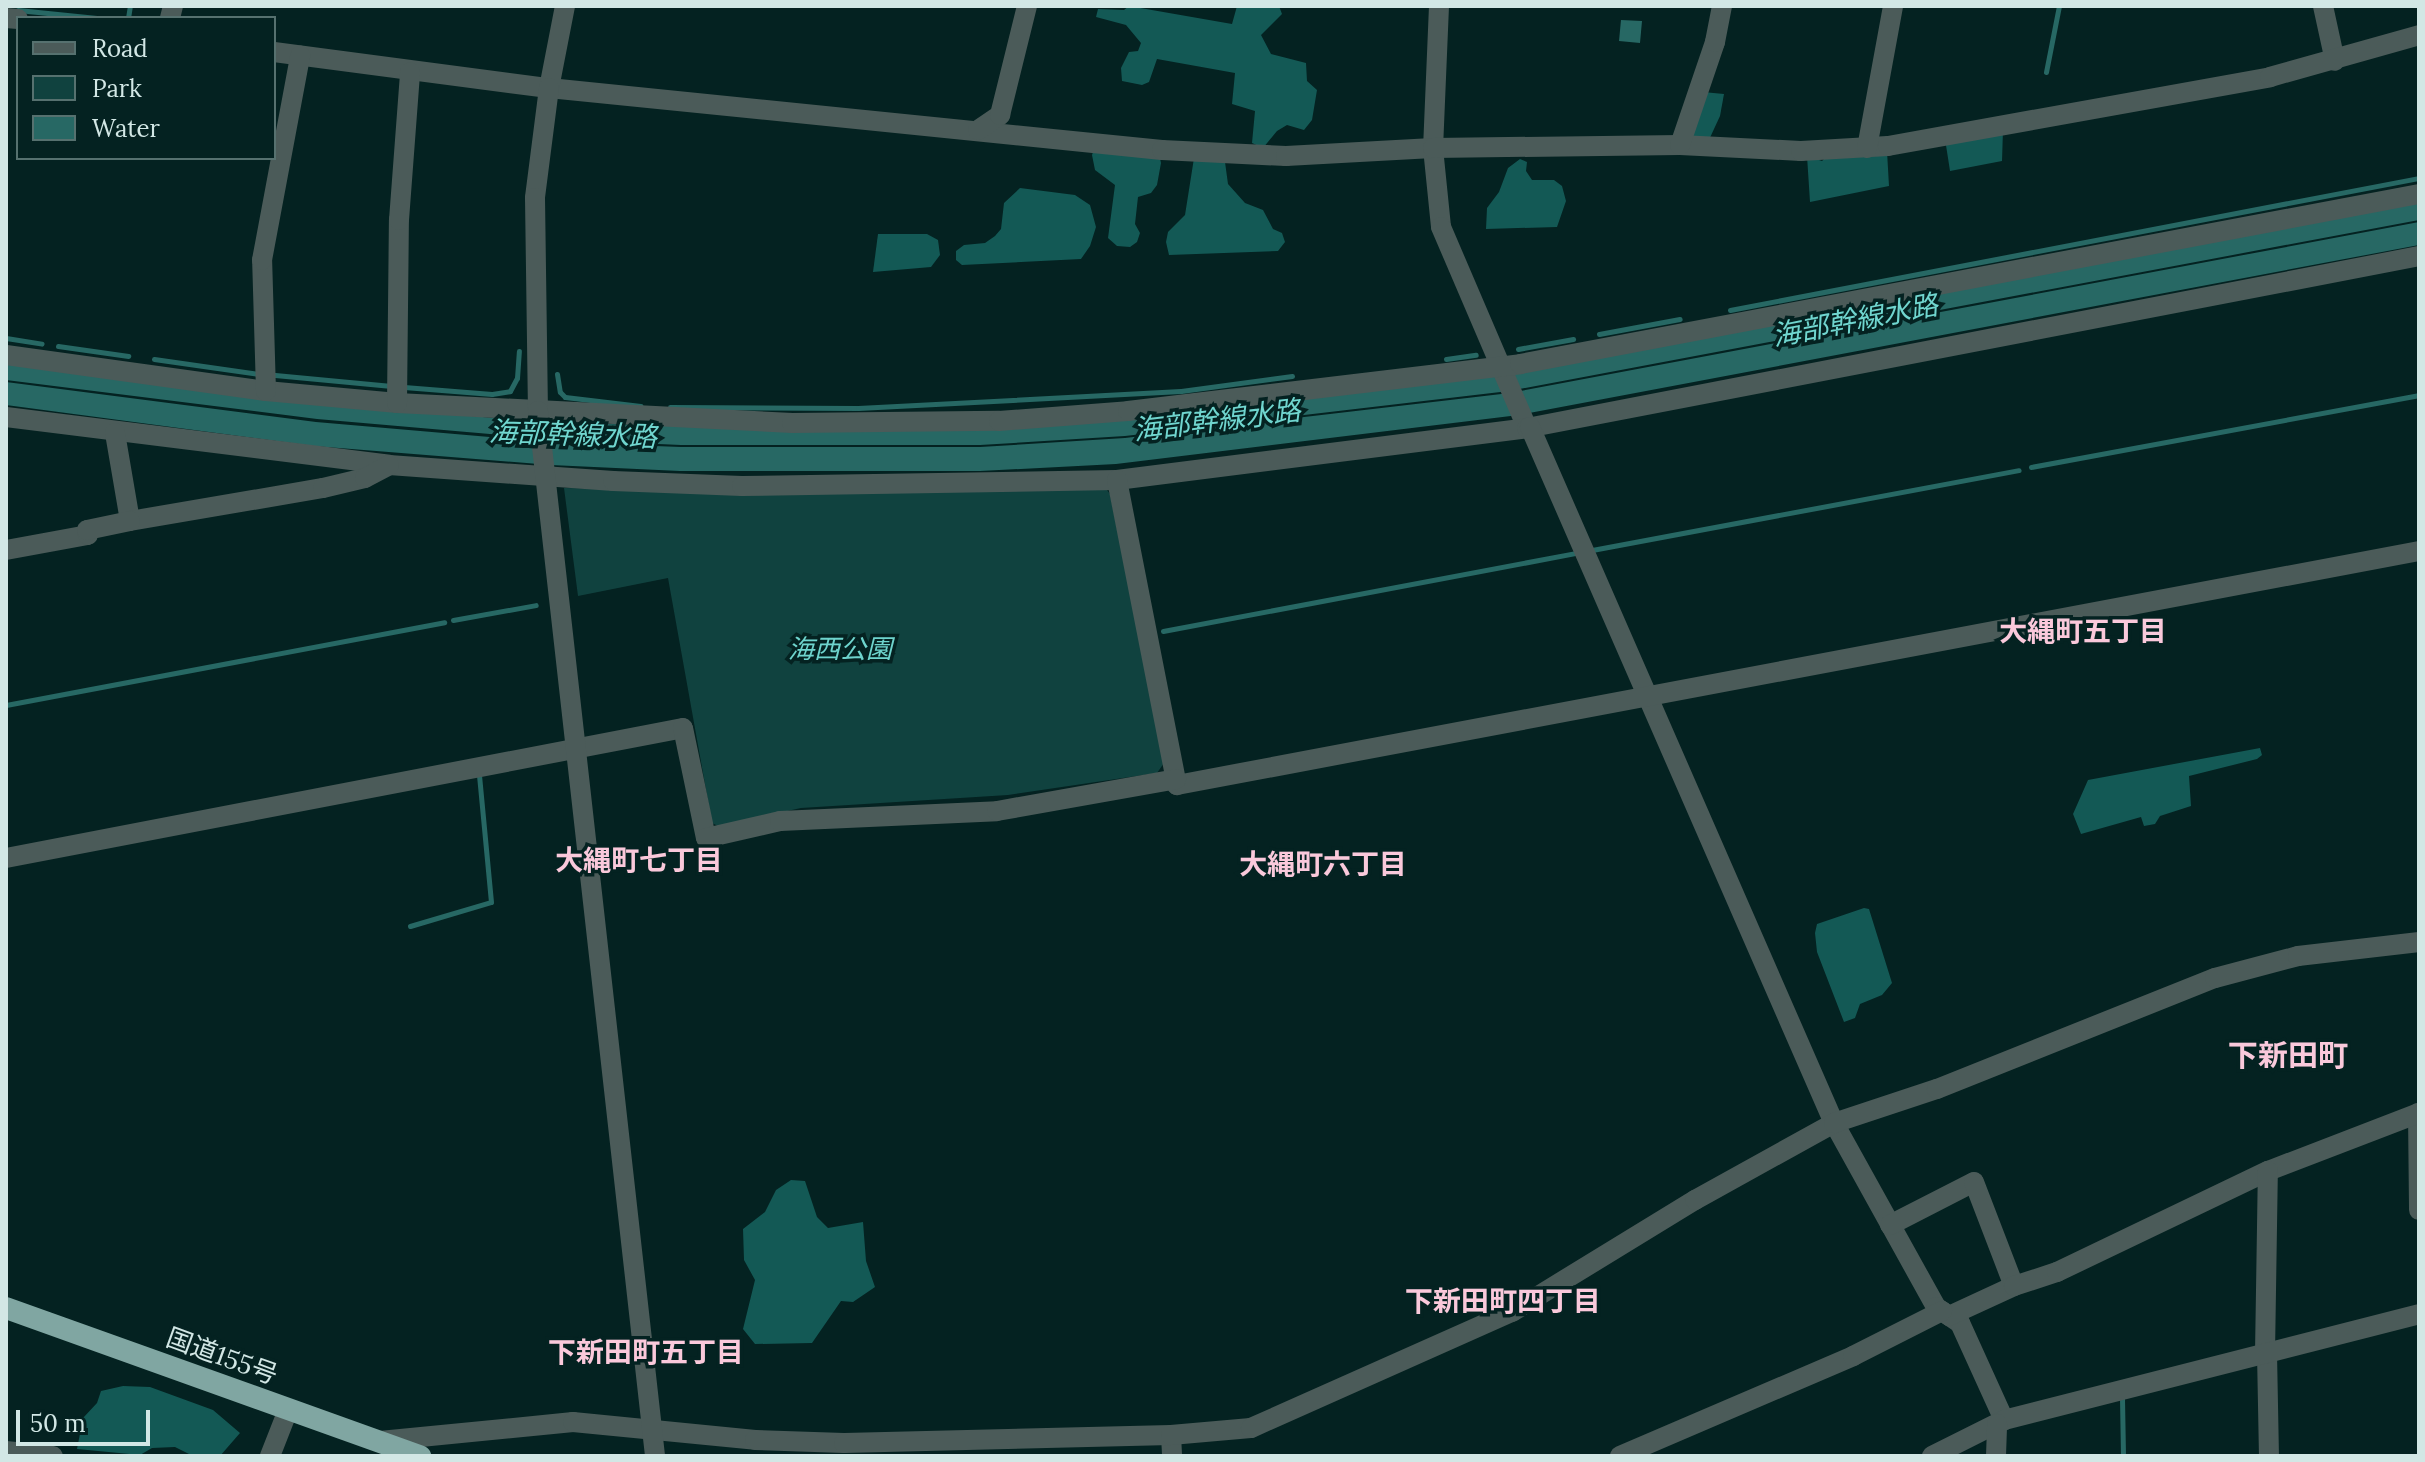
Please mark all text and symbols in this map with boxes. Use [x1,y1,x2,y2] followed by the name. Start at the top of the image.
[16,16,276,160] legend
[92,33,148,64] text: Road
[92,73,142,104] text: Park
[92,113,160,144] text: Water
[1769,287,1941,353] water label: 海部幹線水路
[1132,393,1302,447] water label: 海部幹線水路
[488,414,658,454] water label: 海部幹線水路
[1999,614,2167,648] district label: 大縄町五丁目
[788,633,892,665] park label: 海西公園
[555,843,723,877] district label: 大縄町七丁目
[1239,847,1407,881] district label: 大縄町六丁目
[2228,1037,2348,1073] district label: 下新田町
[1405,1284,1601,1318] district label: 下新田町四丁目
[162,1322,282,1390] street label: 国道155号
[548,1335,744,1369] district label: 下新田町五丁目
[20,1394,154,1444] scale bar
[30,1408,86,1439] text: 50 m

